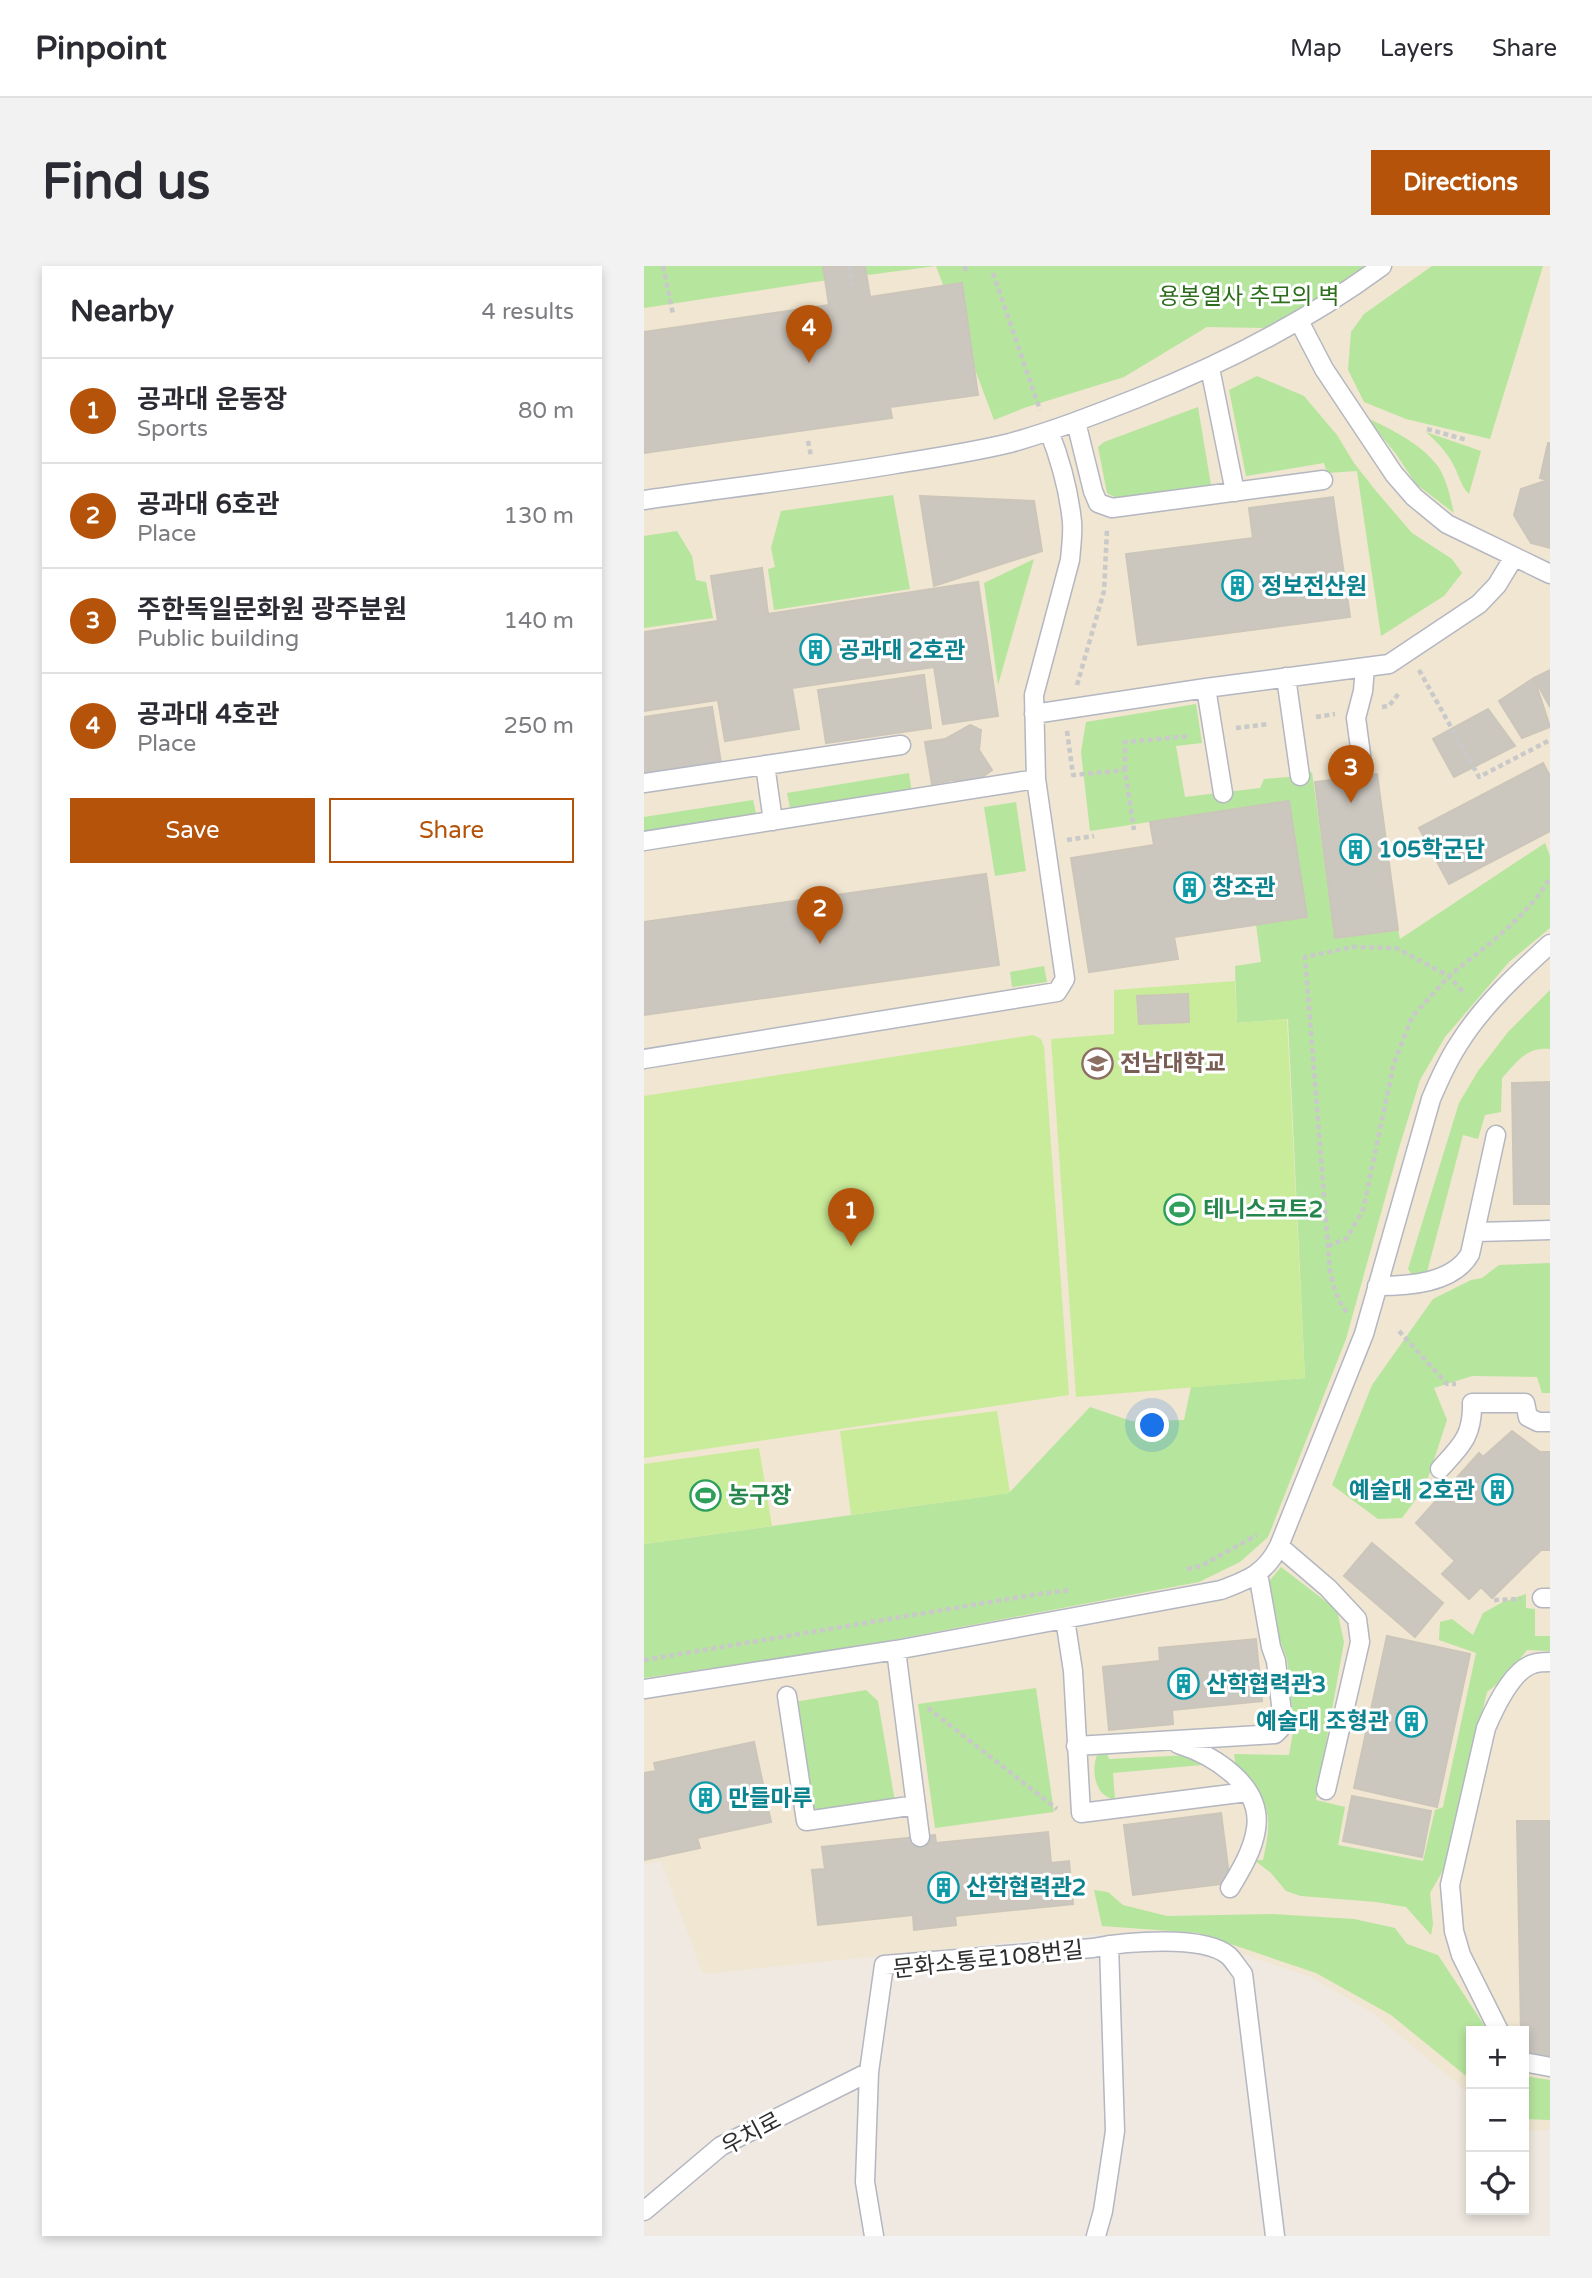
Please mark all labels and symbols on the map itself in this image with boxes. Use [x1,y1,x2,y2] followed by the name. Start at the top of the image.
[1158,283,1340,311] park label: 용봉열사 추모의 벽
[786,305,832,363] pin: 4
[1221,569,1255,603] building icon: 정보전산원
[1261,573,1367,601] place label: 정보전산원
[799,633,833,667] building icon: 공과대 2호관
[839,637,965,665] place label: 공과대 2호관
[1328,745,1374,803] pin: 3
[1338,832,1372,866] building icon: 105학군단
[1378,836,1485,864] place label: 105학군단
[1172,870,1206,904] building icon: 창조관
[1212,874,1275,902] place label: 창조관
[797,886,843,944] pin: 2
[1080,1046,1114,1080] school or university icon: 전남대학교
[1120,1050,1226,1078] place label: 전남대학교
[828,1188,874,1246] pin: 1
[1163,1192,1197,1226] sports icon: 테니스코트2
[1203,1196,1323,1224] place label: 테니스코트2
[1135,1408,1169,1442] your location
[1481,1473,1515,1507] building icon: 예술대 2호관
[1349,1477,1475,1505] place label: 예술대 2호관
[688,1478,722,1512] sports icon: 농구장
[728,1482,791,1510] place label: 농구장
[1166,1667,1200,1701] building icon: 산학협력관3
[1206,1671,1326,1699] place label: 산학협력관3
[1395,1704,1429,1738] building icon: 예술대 조형관
[1256,1708,1389,1736] place label: 예술대 조형관
[688,1781,722,1815] building icon: 만들마루
[728,1785,813,1813] place label: 만들마루
[926,1870,960,1904] building icon: 산학협력관2
[966,1874,1086,1902] place label: 산학협력관2
[891,1936,1085,1984] street label: 문화소통로108번길
[717,2107,786,2161] street label: 우치로

